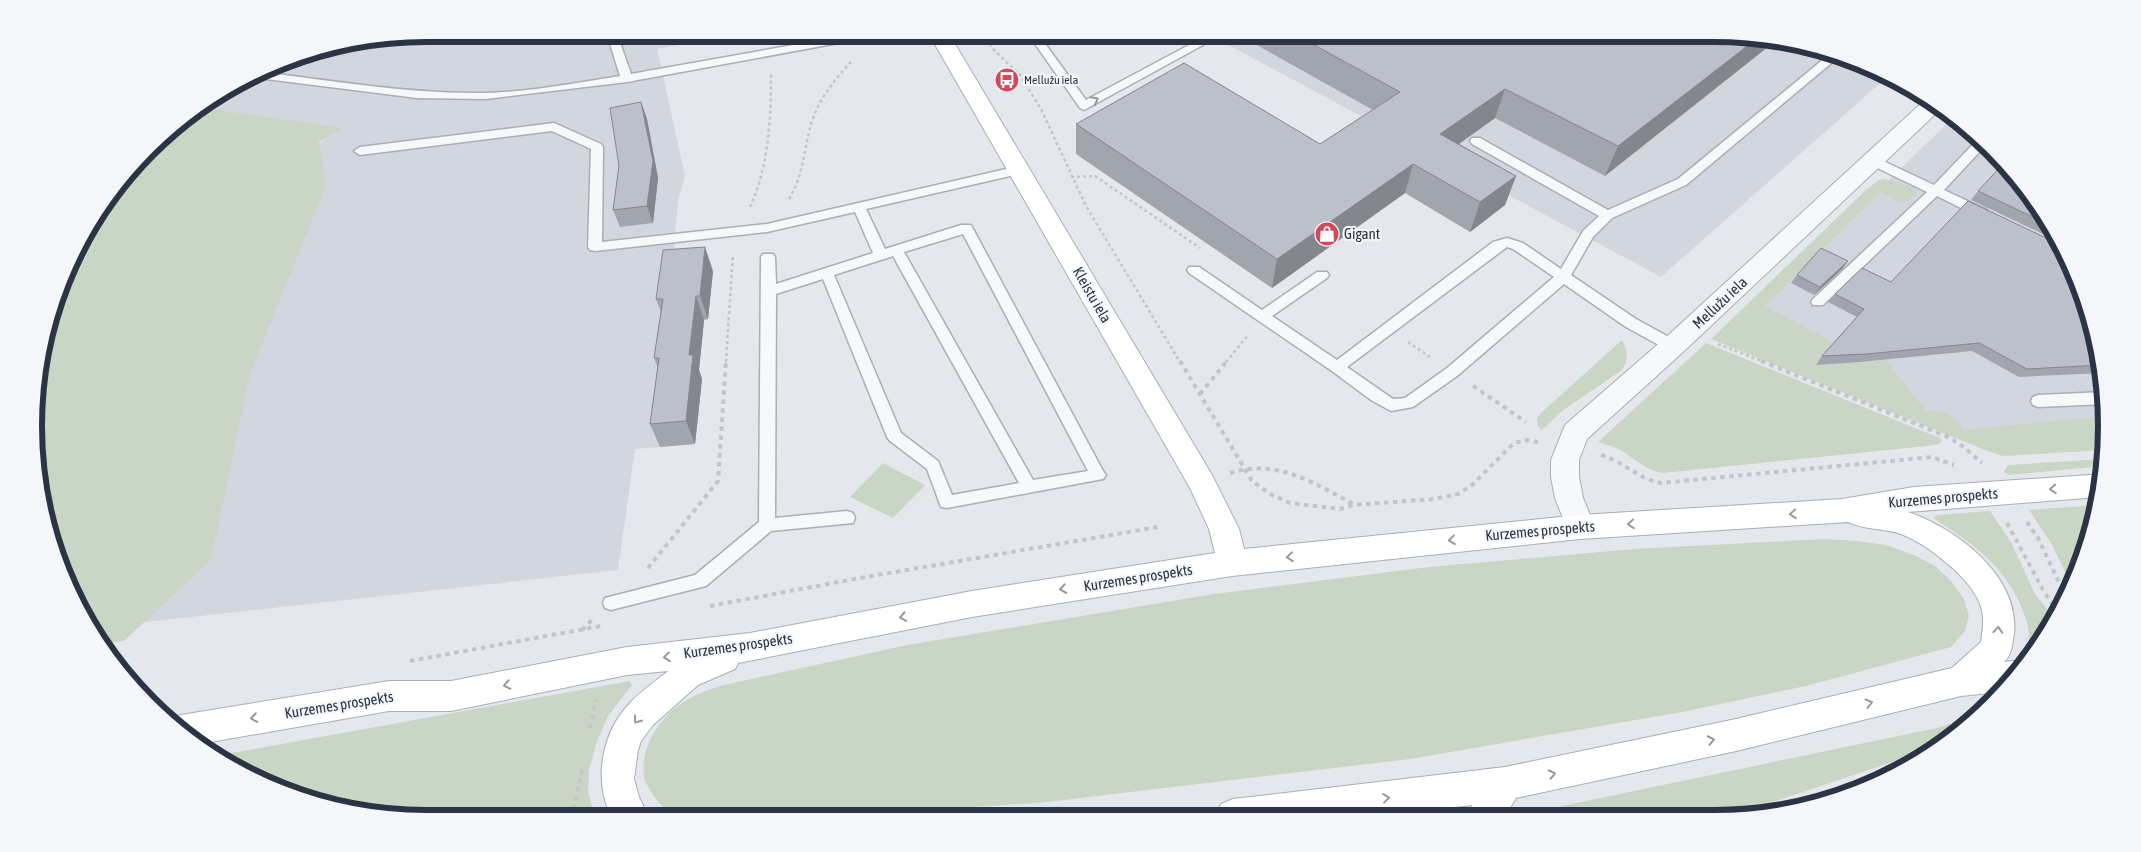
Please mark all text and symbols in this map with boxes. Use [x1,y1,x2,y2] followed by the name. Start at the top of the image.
[994,67,1020,93] bus stop icon: Mellužu iela
[1024,73,1078,87] place label: Mellužu iela
[1090,97,1099,107] one-way arrow
[1314,221,1340,247] shop icon: Gigant
[1344,225,1380,242] place label: Gigant
[1070,264,1115,326] street label: Kleistu iela
[1689,273,1750,332] street label: Mellužu iela
[2049,483,2057,494] one-way arrow
[1887,484,1998,511] street label: Kurzemes prospekts
[1789,508,1797,519] one-way arrow
[1484,517,1595,544] street label: Kurzemes prospekts
[1627,518,1635,529] one-way arrow
[1448,534,1456,545] one-way arrow
[1286,551,1294,562] one-way arrow
[1082,561,1194,594] street label: Kurzemes prospekts
[1058,584,1067,594] one-way arrow
[898,612,907,622] one-way arrow
[1992,626,2003,634] one-way arrow
[682,629,794,662] street label: Kurzemes prospekts
[663,651,671,662] one-way arrow
[503,679,511,689] one-way arrow
[283,688,395,721] street label: Kurzemes prospekts
[1865,698,1874,709] one-way arrow
[250,713,259,723] one-way arrow
[634,714,643,723] one-way arrow
[1707,736,1716,746] one-way arrow
[1548,769,1557,780] one-way arrow
[1382,793,1390,804] one-way arrow

